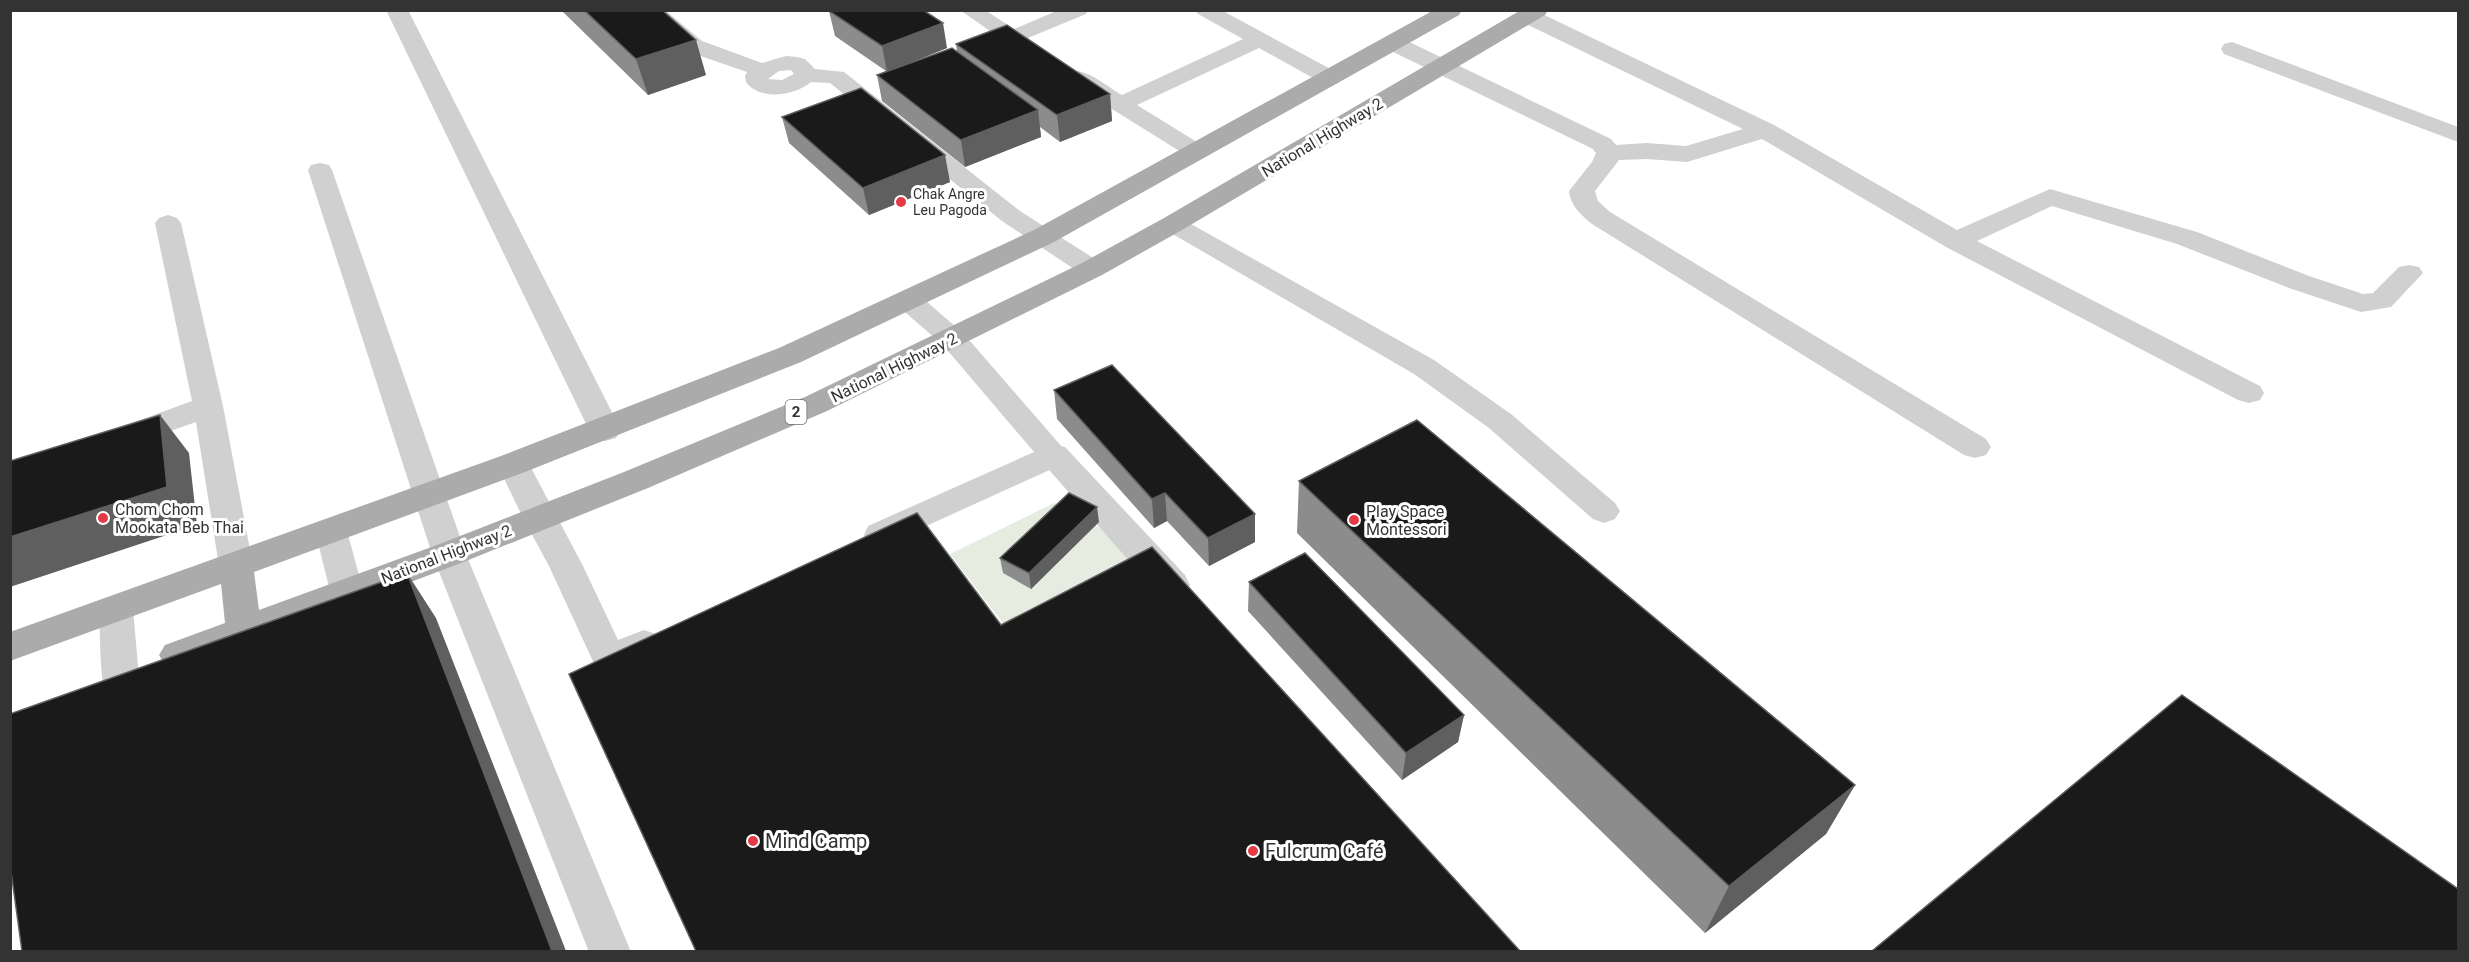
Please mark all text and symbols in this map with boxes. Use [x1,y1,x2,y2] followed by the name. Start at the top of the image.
[1258,94,1386,181] street label: National Highway 2
[913,186,987,218] place label: Chak Angre Leu Pagoda
[894,195,908,209] marker: Chak Angre Leu Pagoda
[828,329,960,406] street label: National Highway 2
[786,400,806,424] road number: 2
[115,500,244,537] place label: Chom Chom Mookata Beb Thai
[1366,502,1447,539] place label: Play Space Montessori
[96,511,110,525] marker: Chom Chom Mookata Beb Thai
[1347,513,1361,527] marker: Play Space Montessori
[378,521,514,588] street label: National Highway 2
[765,829,867,853] place label: Mind Camp
[746,834,760,848] marker: Mind Camp
[1265,839,1384,863] place label: Fulcrum Café
[1246,844,1260,858] marker: Fulcrum Café

